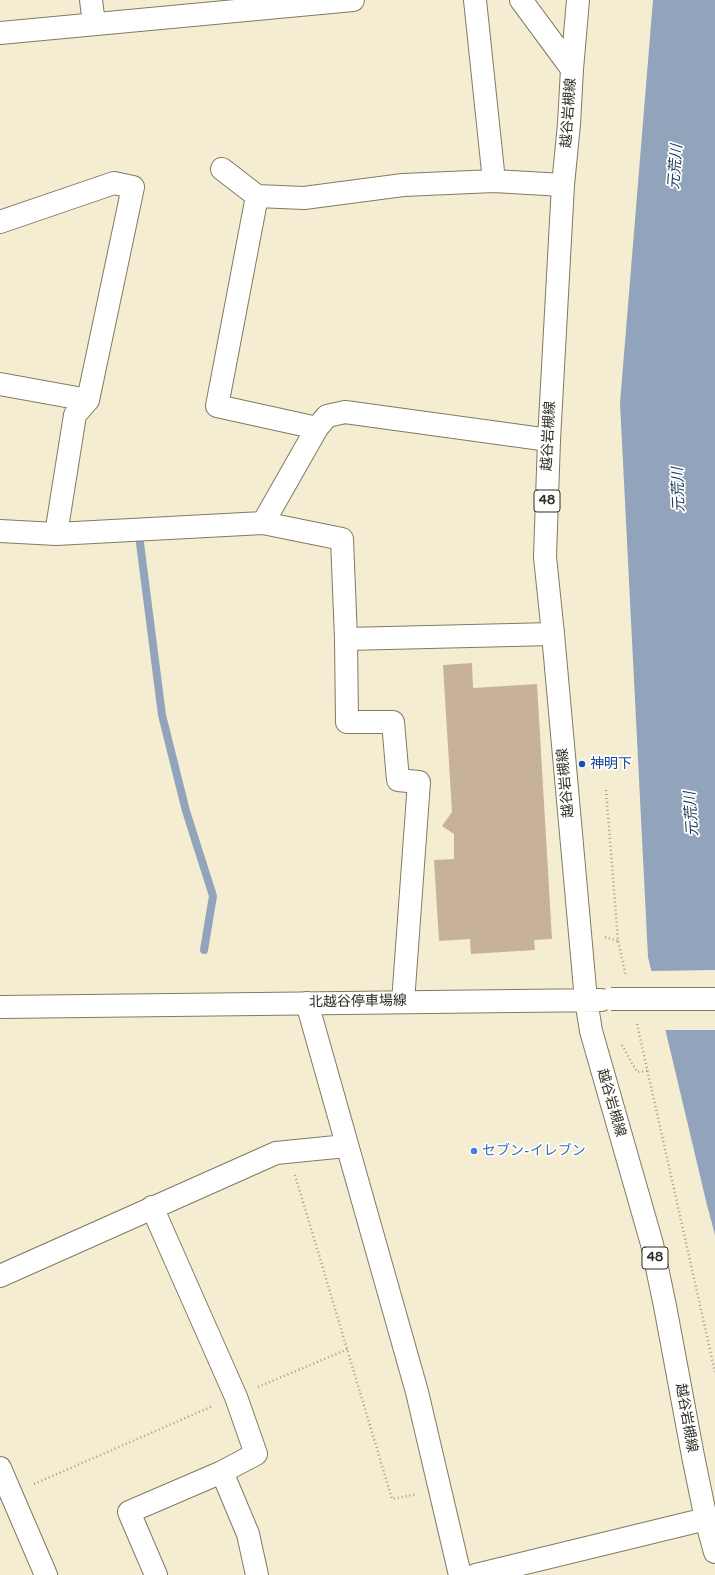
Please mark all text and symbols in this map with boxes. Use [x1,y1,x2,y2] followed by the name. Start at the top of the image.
[558,77,580,149] street label: 越谷岩槻線
[665,144,687,190] water label: 元荒川
[539,401,559,471] street label: 越谷岩槻線
[669,467,689,513] water label: 元荒川
[534,490,560,512] road number: 48
[555,747,577,819] street label: 越谷岩槻線
[590,756,632,772] place label: 神明下
[577,759,587,769] marker: 神明下
[681,791,703,837] water label: 元荒川
[309,993,407,1011] street label: 北越谷停車場線
[593,1067,629,1139] street label: 越谷岩槻線
[482,1143,586,1159] place label: セブン-イレブン
[469,1146,479,1156] marker: セブン-イレブン
[642,1247,668,1269] road number: 48
[672,1382,700,1454] street label: 越谷岩槻線

